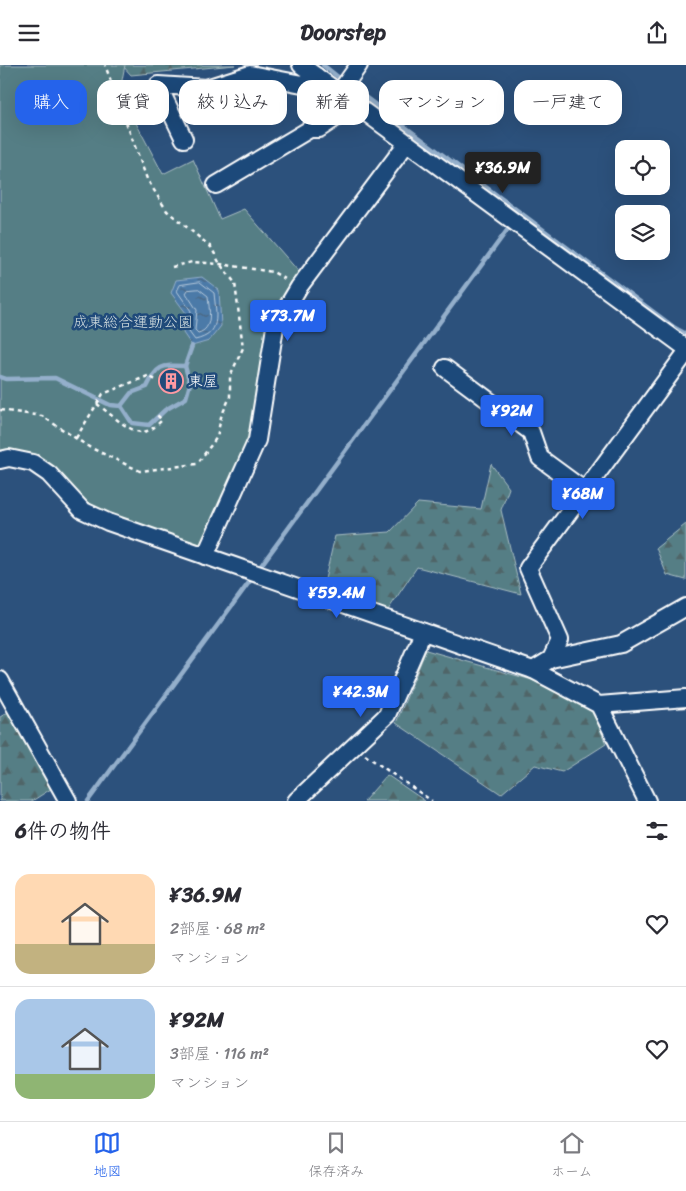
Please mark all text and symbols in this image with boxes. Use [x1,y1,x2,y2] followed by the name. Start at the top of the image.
[300,13,386,52] text: Doorstep
[15,19,43,47] icon: menu
[643,19,671,47] icon: share
[15,80,87,125] chip: 購入
[97,80,169,125] chip: 賃貸
[179,80,287,125] chip: 絞り込み
[297,80,369,125] chip: 新着
[379,80,504,125] chip: マンション
[514,80,622,125] chip: 一戸建て
[615,140,670,260] map controls
[615,140,670,195] button: locate
[462,151,544,194] pin: ¥36.9M
[476,153,530,182] text: ¥36.9M
[615,205,670,260] button: layers
[247,299,329,342] pin: ¥73.7M
[261,301,315,330] text: ¥73.7M
[73,309,193,335] park label: 成東総合運動公園
[158,368,184,394] building icon: 東屋
[188,368,218,394] place label: 東屋
[482,395,542,437] pin: ¥92M
[492,396,533,425] text: ¥92M
[553,477,613,520] pin: ¥68M
[563,479,603,508] text: ¥68M
[296,577,378,619] pin: ¥59.4M
[309,578,365,607] text: ¥59.4M
[320,675,402,718] pin: ¥42.3M
[334,677,388,706] text: ¥42.3M
[15,812,111,850] text: 6件の物件
[643,817,671,845] icon: filters
[170,876,241,914] text: ¥36.9M
[55,894,115,954] icon: home
[643,910,671,938] icon: heart
[170,914,265,943] text: 2部屋 · 68 m²
[170,943,249,972] text: マンション
[170,1001,224,1039] text: ¥92M
[55,1019,115,1079] icon: home
[643,1035,671,1063] icon: heart
[170,1039,269,1068] text: 3部屋 · 116 m²
[170,1068,249,1097] text: マンション
[93,1129,121,1184] tab: 地図
[308,1129,364,1184] tab: 保存済み
[551,1129,593,1184] tab: ホーム

